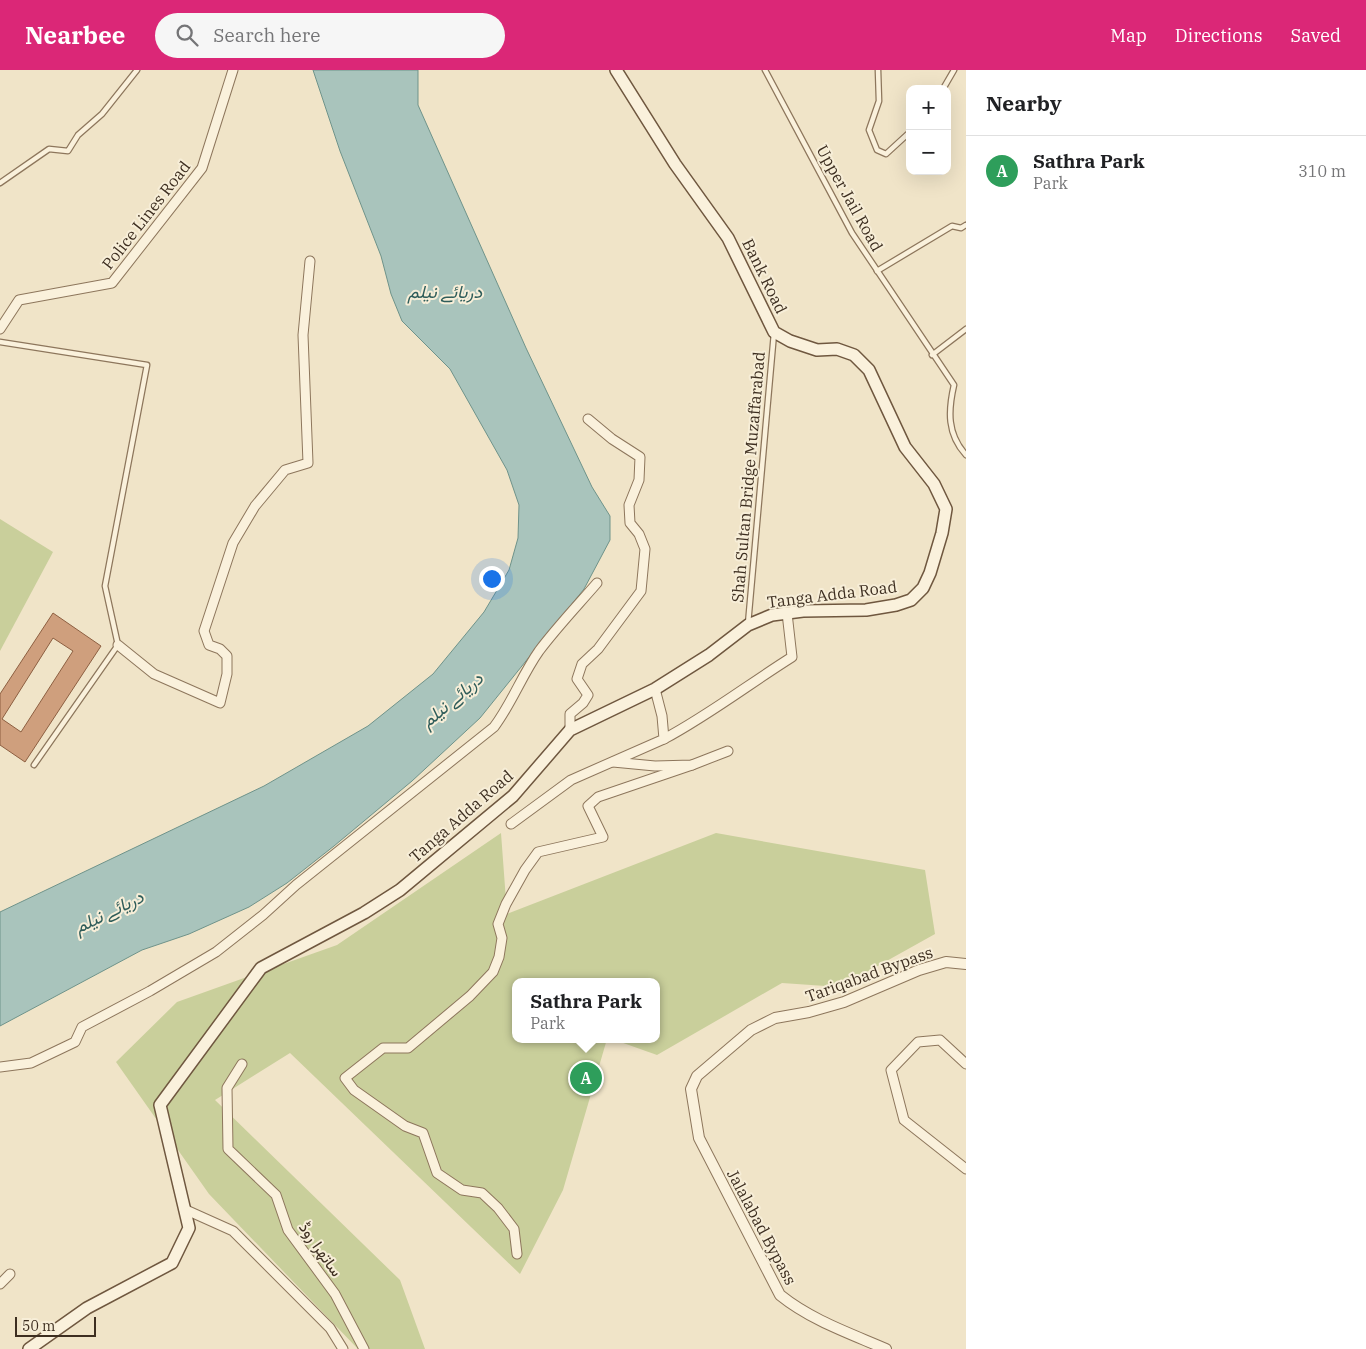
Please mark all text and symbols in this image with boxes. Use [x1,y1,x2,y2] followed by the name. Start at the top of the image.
[155,13,505,58] search box
[25,19,125,51] text: Nearbee
[173,21,201,49] icon: search
[213,23,320,47] text: Search here
[1110,24,1147,47] text: Map
[1175,24,1263,47] text: Directions
[1291,24,1341,47] text: Saved
[906,85,951,175] map controls
[906,85,951,130] button: +
[986,89,1062,117] text: Nearby
[906,130,951,175] button: −
[813,141,888,255] street label: Upper Jail Road
[1033,149,1145,173] text: Sathra Park
[98,157,195,273] street label: Police Lines Road
[996,161,1008,181] text: A
[1298,161,1346,181] text: 310 m
[1033,173,1068,193] text: Park
[738,235,792,317] street label: Bank Road
[407,280,483,304] water label: دریائے نیلم
[727,350,769,603] street label: Shah Sultan Bridge Muzaffarabad
[479,566,505,592] your location
[766,576,898,612] street label: Tanga Adda Road
[415,667,488,734] water label: دریائے نیلم
[405,765,517,866] street label: Tanga Adda Road
[69,885,148,940] water label: دریائے نیلم
[803,942,935,1006] street label: Tariqabad Bypass
[512,978,660,1043] popup
[530,989,642,1013] text: Sathra Park
[530,1013,565,1033] text: Park
[570,1059,602,1097] pin: A
[723,1166,801,1288] street label: Jalalabad Bypass
[294,1218,347,1281] street label: ساتھرا روڈ
[15,1314,96,1337] scale bar
[22,1317,55,1335] text: 50 m

